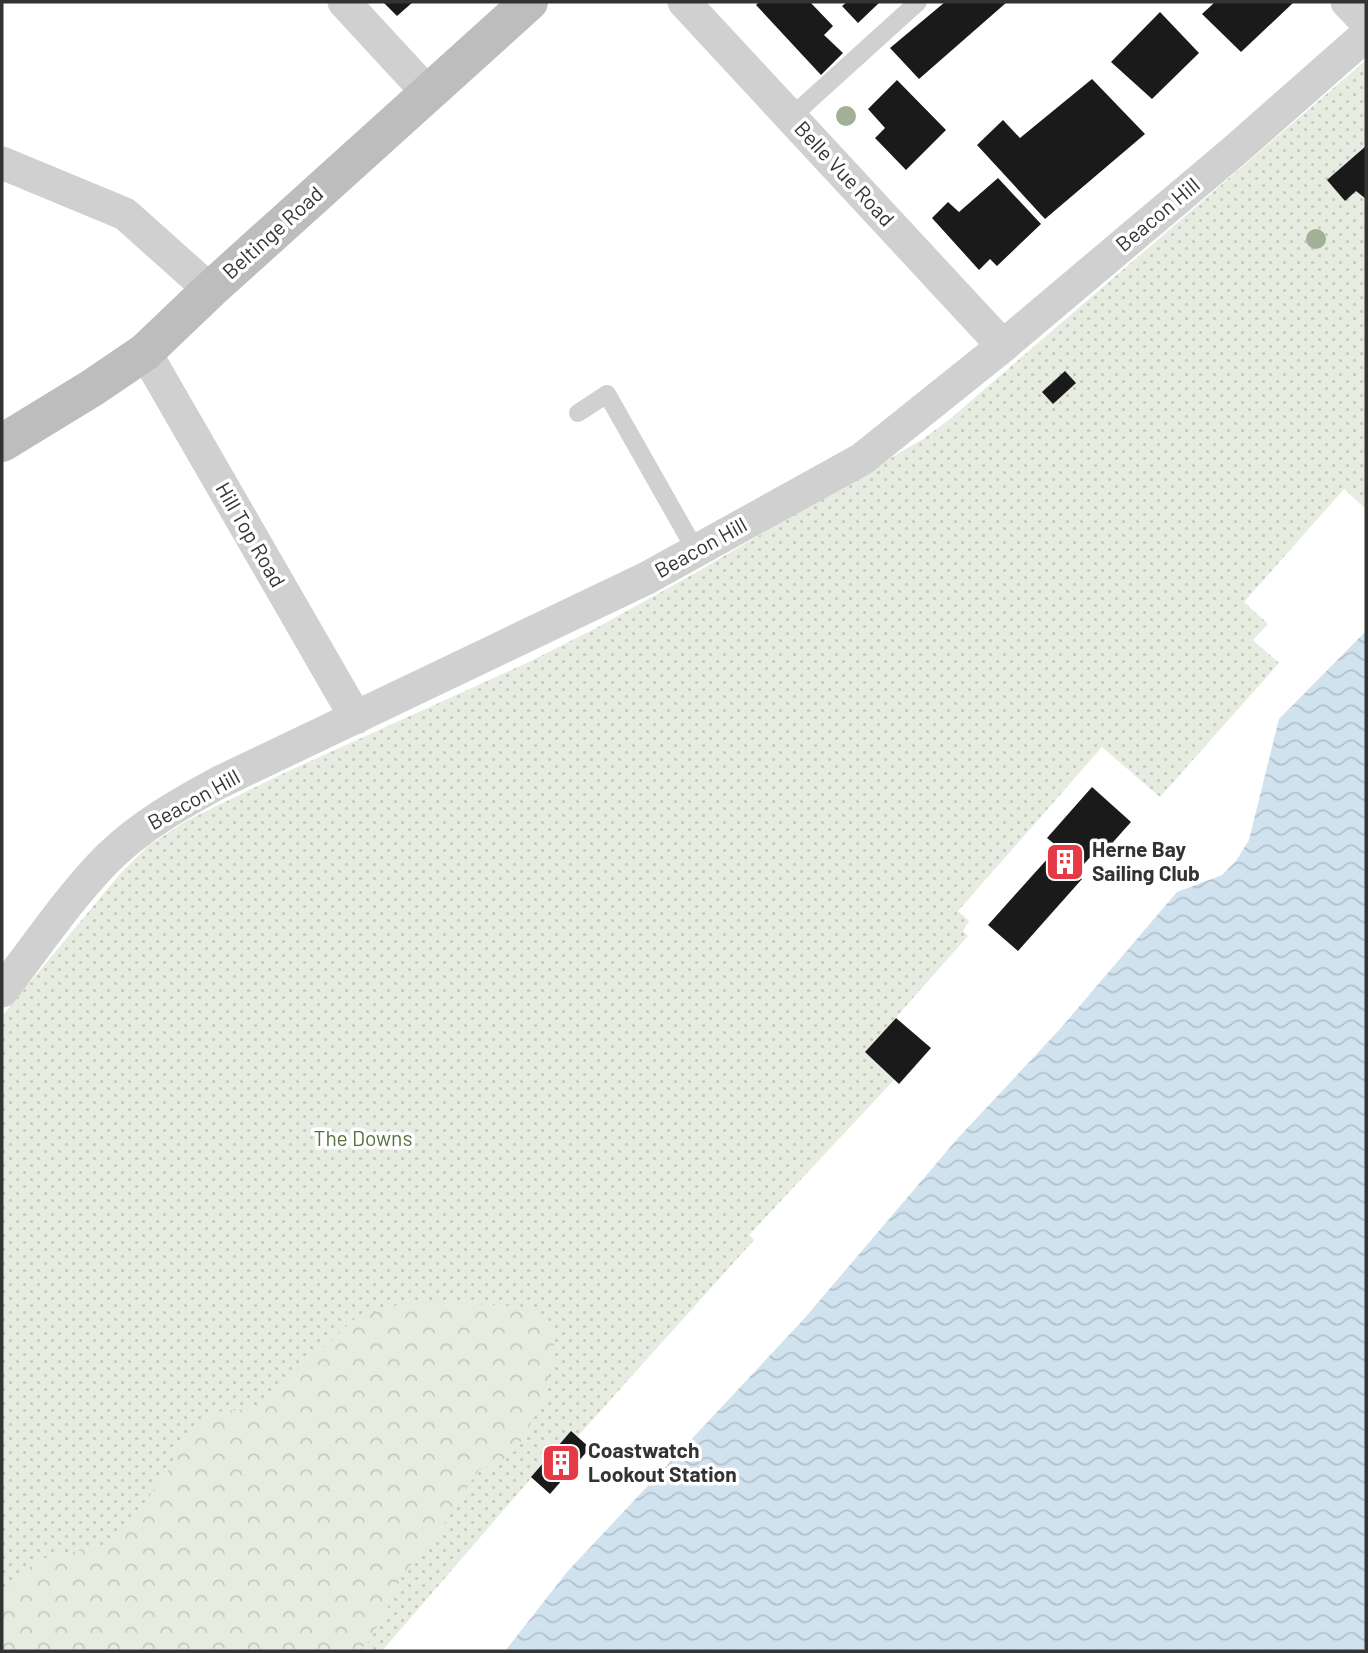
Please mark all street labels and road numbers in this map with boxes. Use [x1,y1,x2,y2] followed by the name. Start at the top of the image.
[790,115,900,231] street label: Belle Vue Road
[1110,172,1204,256] street label: Beacon Hill
[217,180,327,284] street label: Beltinge Road
[211,477,291,591] street label: Hill Top Road
[650,511,751,582] street label: Beacon Hill
[143,763,244,834] street label: Beacon Hill

